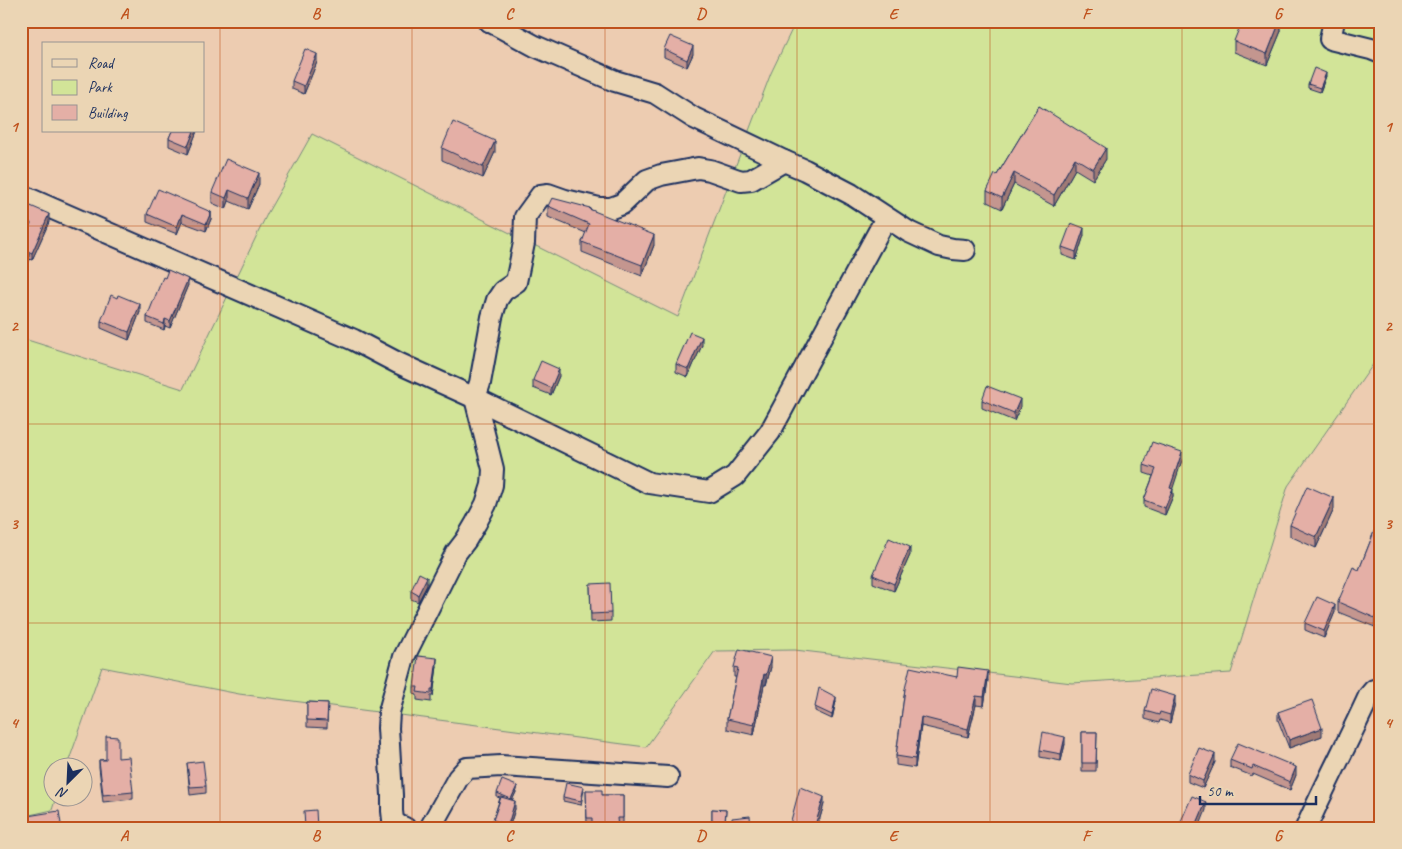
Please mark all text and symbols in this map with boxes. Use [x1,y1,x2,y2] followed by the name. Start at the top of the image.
[120,4,130,24] text: A
[312,4,322,24] text: B
[505,4,515,24] text: C
[696,4,707,24] text: D
[889,4,900,24] text: E
[1082,4,1093,24] text: F
[1274,4,1284,24] text: G
[42,42,205,132] legend
[88,54,115,73] text: Road
[88,78,113,97] text: Park
[88,104,128,123] text: Building
[10,117,19,137] text: 1
[1384,117,1393,137] text: 1
[10,316,19,336] text: 2
[1384,316,1393,336] text: 2
[10,514,19,534] text: 3
[1384,514,1393,534] text: 3
[10,713,19,733] text: 4
[1384,713,1393,733] text: 4
[42,756,92,806] north arrow
[1200,774,1316,806] scale bar
[1207,782,1234,801] text: 50 m
[53,783,70,803] text: N
[120,826,130,846] text: A
[312,826,322,846] text: B
[505,826,515,846] text: C
[696,826,707,846] text: D
[889,826,900,846] text: E
[1082,826,1093,846] text: F
[1274,826,1284,846] text: G

